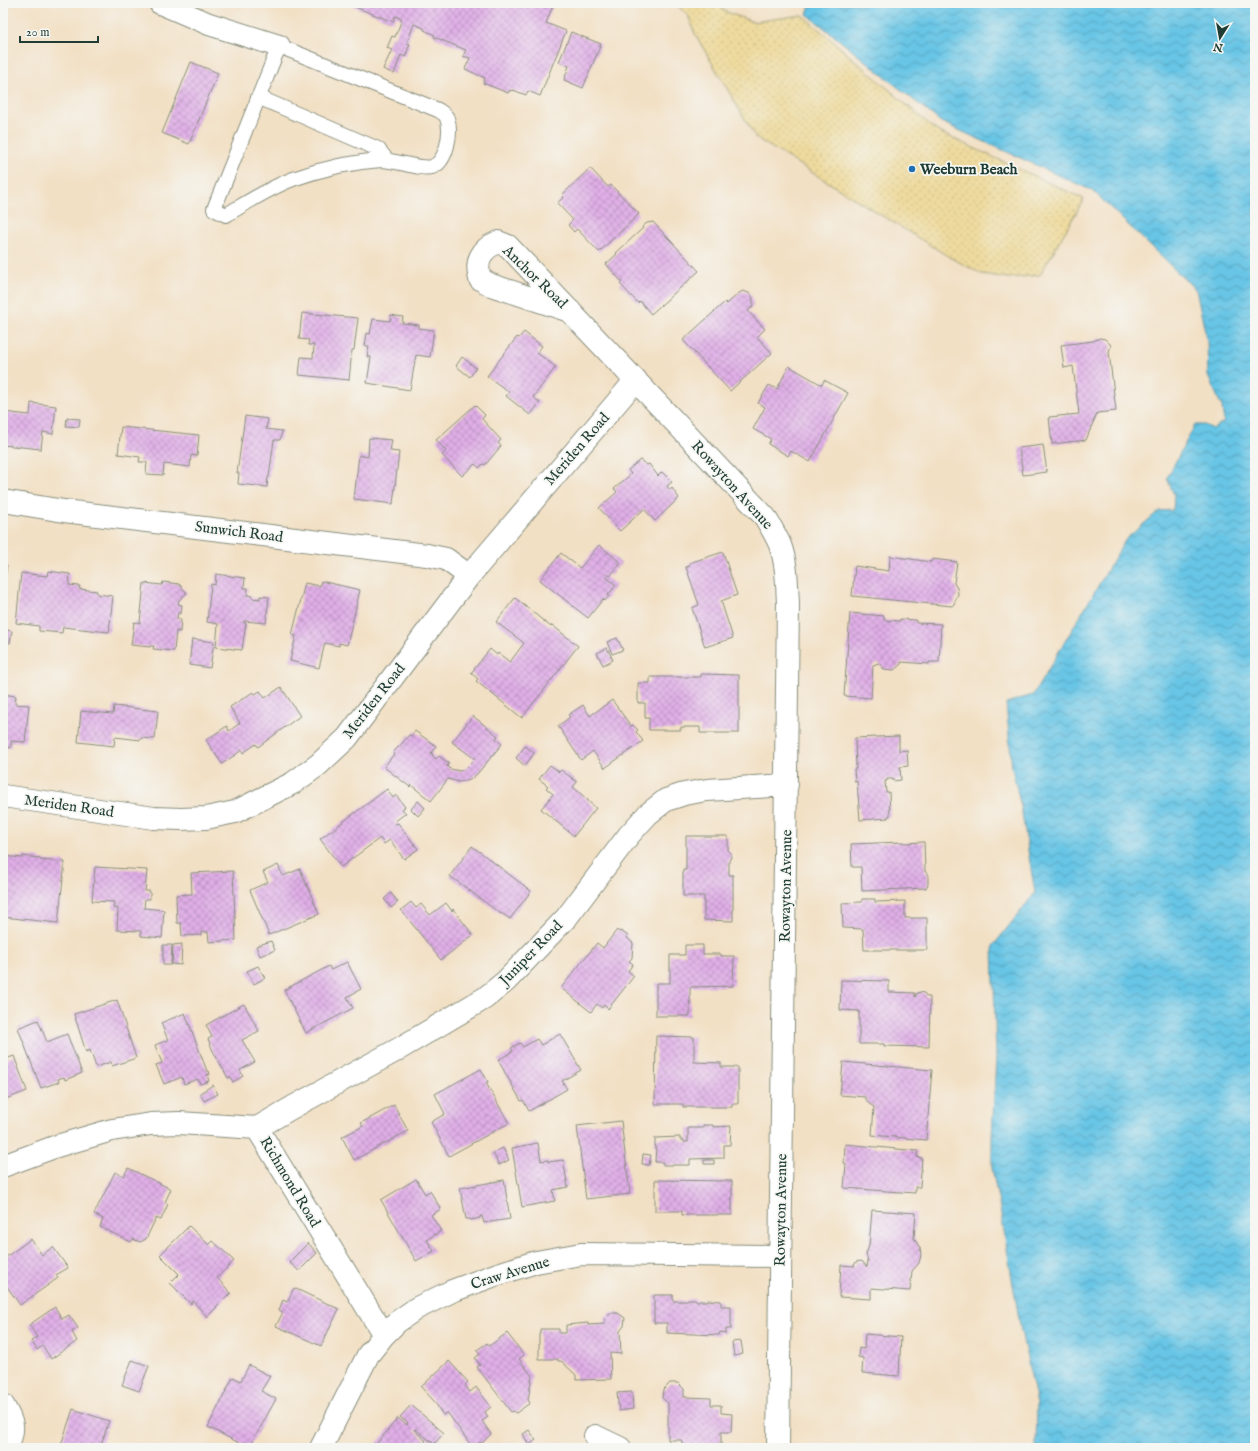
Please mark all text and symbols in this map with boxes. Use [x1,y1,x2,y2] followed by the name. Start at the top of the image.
[20,18,98,44] scale bar
[1200,18,1240,58] north arrow
[26,25,49,40] text: 20 m
[1212,39,1225,55] text: N
[919,160,1019,179] place label: Weeburn Beach
[907,164,917,174] marker: Weeburn Beach
[498,241,572,313] street label: Anchor Road
[540,408,614,489] street label: Meriden Road
[687,437,777,533] street label: Rowayton Avenue
[194,517,285,547] street label: Sunwich Road
[339,659,410,742] street label: Meriden Road
[23,790,116,822] street label: Meriden Road
[776,829,796,943] street label: Rowayton Avenue
[494,916,567,991] street label: Juniper Road
[255,1133,325,1232] street label: Richmond Road
[771,1153,791,1267] street label: Rowayton Avenue
[468,1252,552,1294] street label: Craw Avenue

